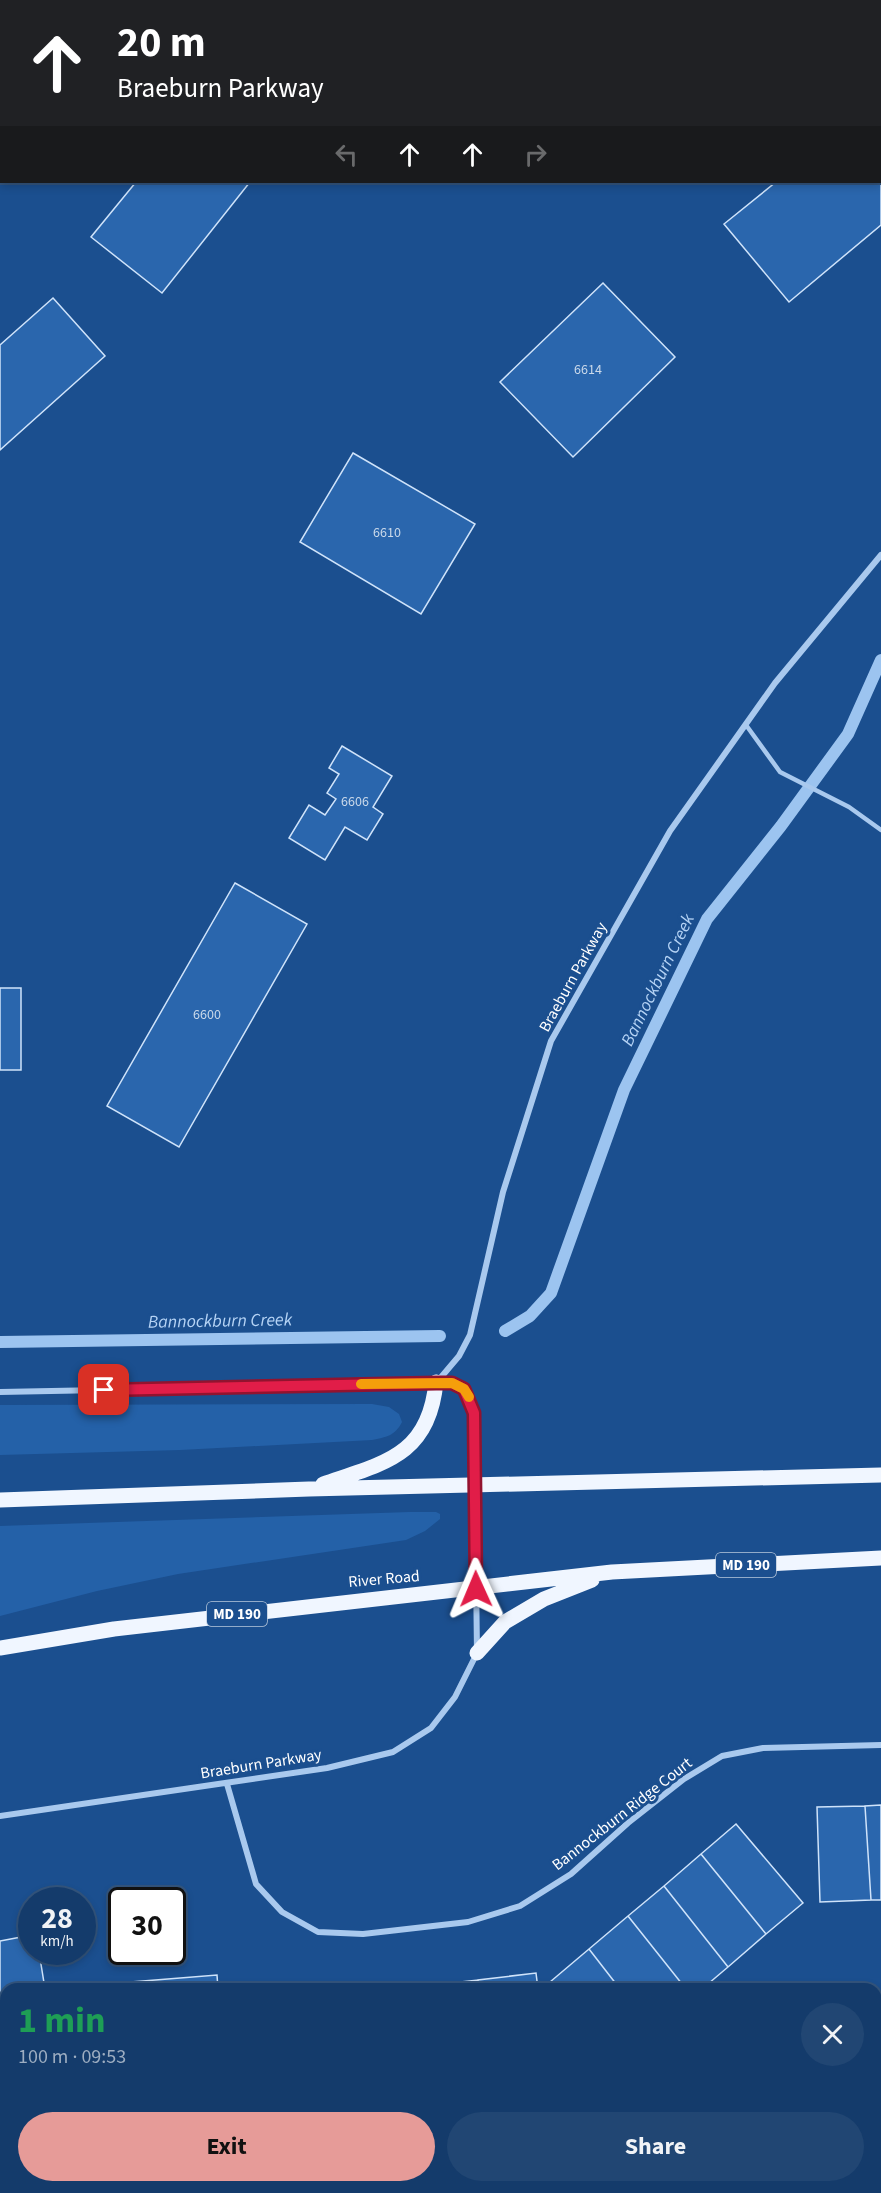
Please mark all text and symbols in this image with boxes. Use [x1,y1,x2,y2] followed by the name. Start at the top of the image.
[117,13,206,73] text: 20 m
[18,24,96,102] icon: ahead
[117,69,324,108] text: Braeburn Parkway
[330,138,363,171] icon: left
[393,138,426,171] icon: ahead
[456,138,489,171] icon: ahead
[519,138,552,171] icon: right
[574,360,602,380] house number: 6614
[373,523,401,543] house number: 6610
[341,792,369,812] house number: 6606
[615,909,701,1050] water label: Bannockburn Creek
[534,918,613,1036] street label: Braeburn Parkway
[193,1005,221,1025] house number: 6600
[148,1307,293,1335] water label: Bannockburn Creek
[78,1364,129,1415] pin
[87,1373,120,1406] icon: arrive
[716,1553,776,1577] road number: MD 190
[444,1557,508,1621] position arrow
[347,1565,421,1593] street label: River Road
[207,1602,267,1626] road number: MD 190
[199,1743,324,1784] street label: Braeburn Parkway
[547,1752,697,1876] street label: Bannockburn Ridge Court
[108,1887,186,1965] speed limit sign: 30
[41,1897,73,1940] text: 28
[40,1931,74,1952] text: km/h
[18,1995,106,2046] text: 1 min
[801,2003,864,2066] button: close
[18,2043,126,2071] text: 100 m · 09:53
[18,2112,435,2181] button: Exit
[447,2112,864,2181] button: Share

